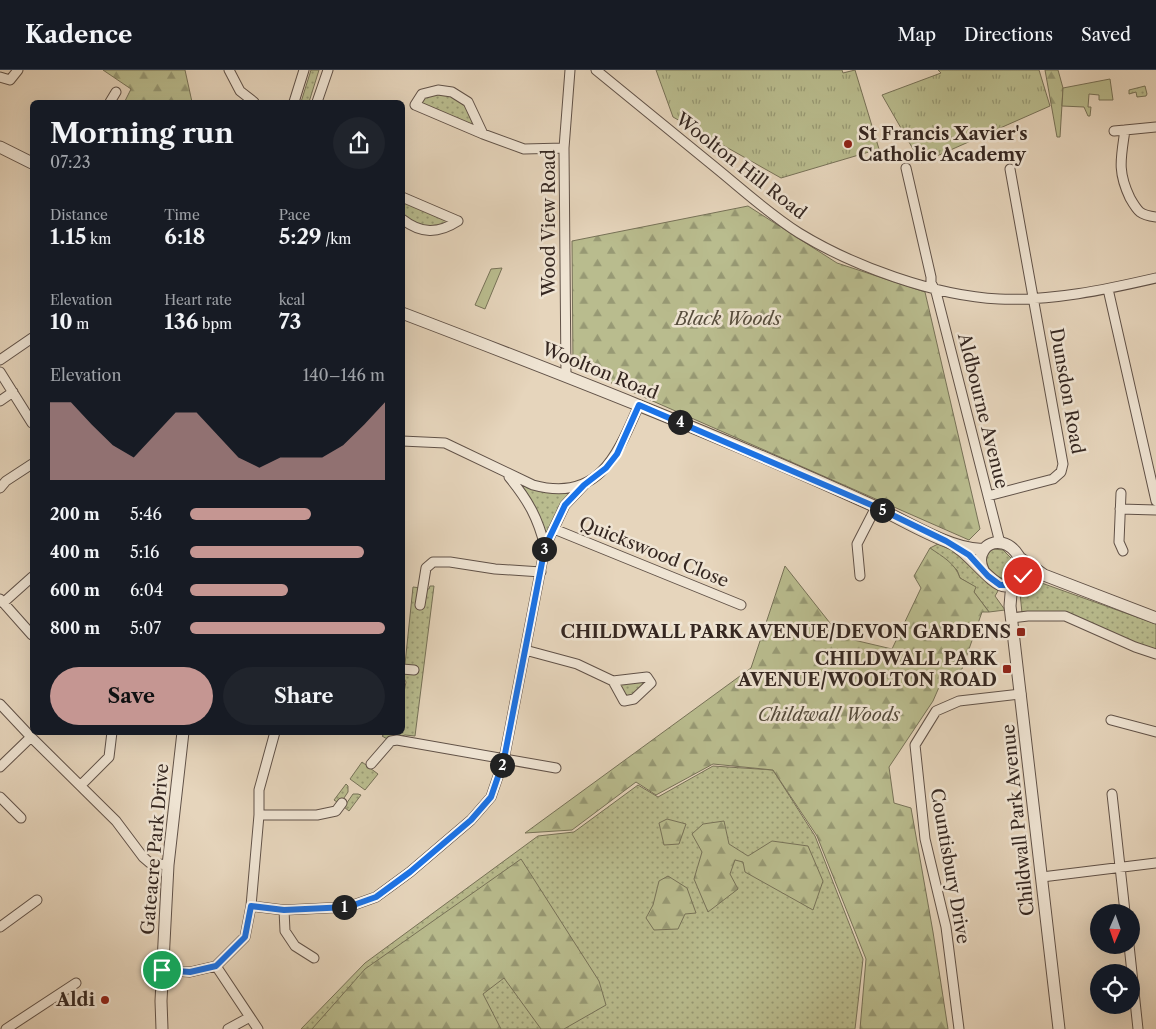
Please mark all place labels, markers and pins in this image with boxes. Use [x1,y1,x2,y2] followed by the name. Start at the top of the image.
[858,123,1028,166] place label: St Francis Xavier's Catholic Academy
[842,138,854,150] marker: St Francis Xavier's Catholic Academy
[668,410,692,434] pin: 4
[870,498,894,522] pin: 5
[532,536,556,562] pin: 3
[1002,555,1044,597] pin
[561,621,1011,643] place label: CHILDWALL PARK AVENUE/DEVON GARDENS
[1015,626,1027,638] marker: CHILDWALL PARK AVENUE/DEVON GARDENS
[737,648,998,691] place label: CHILDWALL PARK AVENUE/WOOLTON ROAD
[1001,663,1013,675] marker: CHILDWALL PARK AVENUE/WOOLTON ROAD
[490,752,514,778] pin: 2
[332,894,356,920] pin: 1
[141,949,183,991] pin
[55,989,96,1011] place label: Aldi
[99,994,111,1006] marker: Aldi

